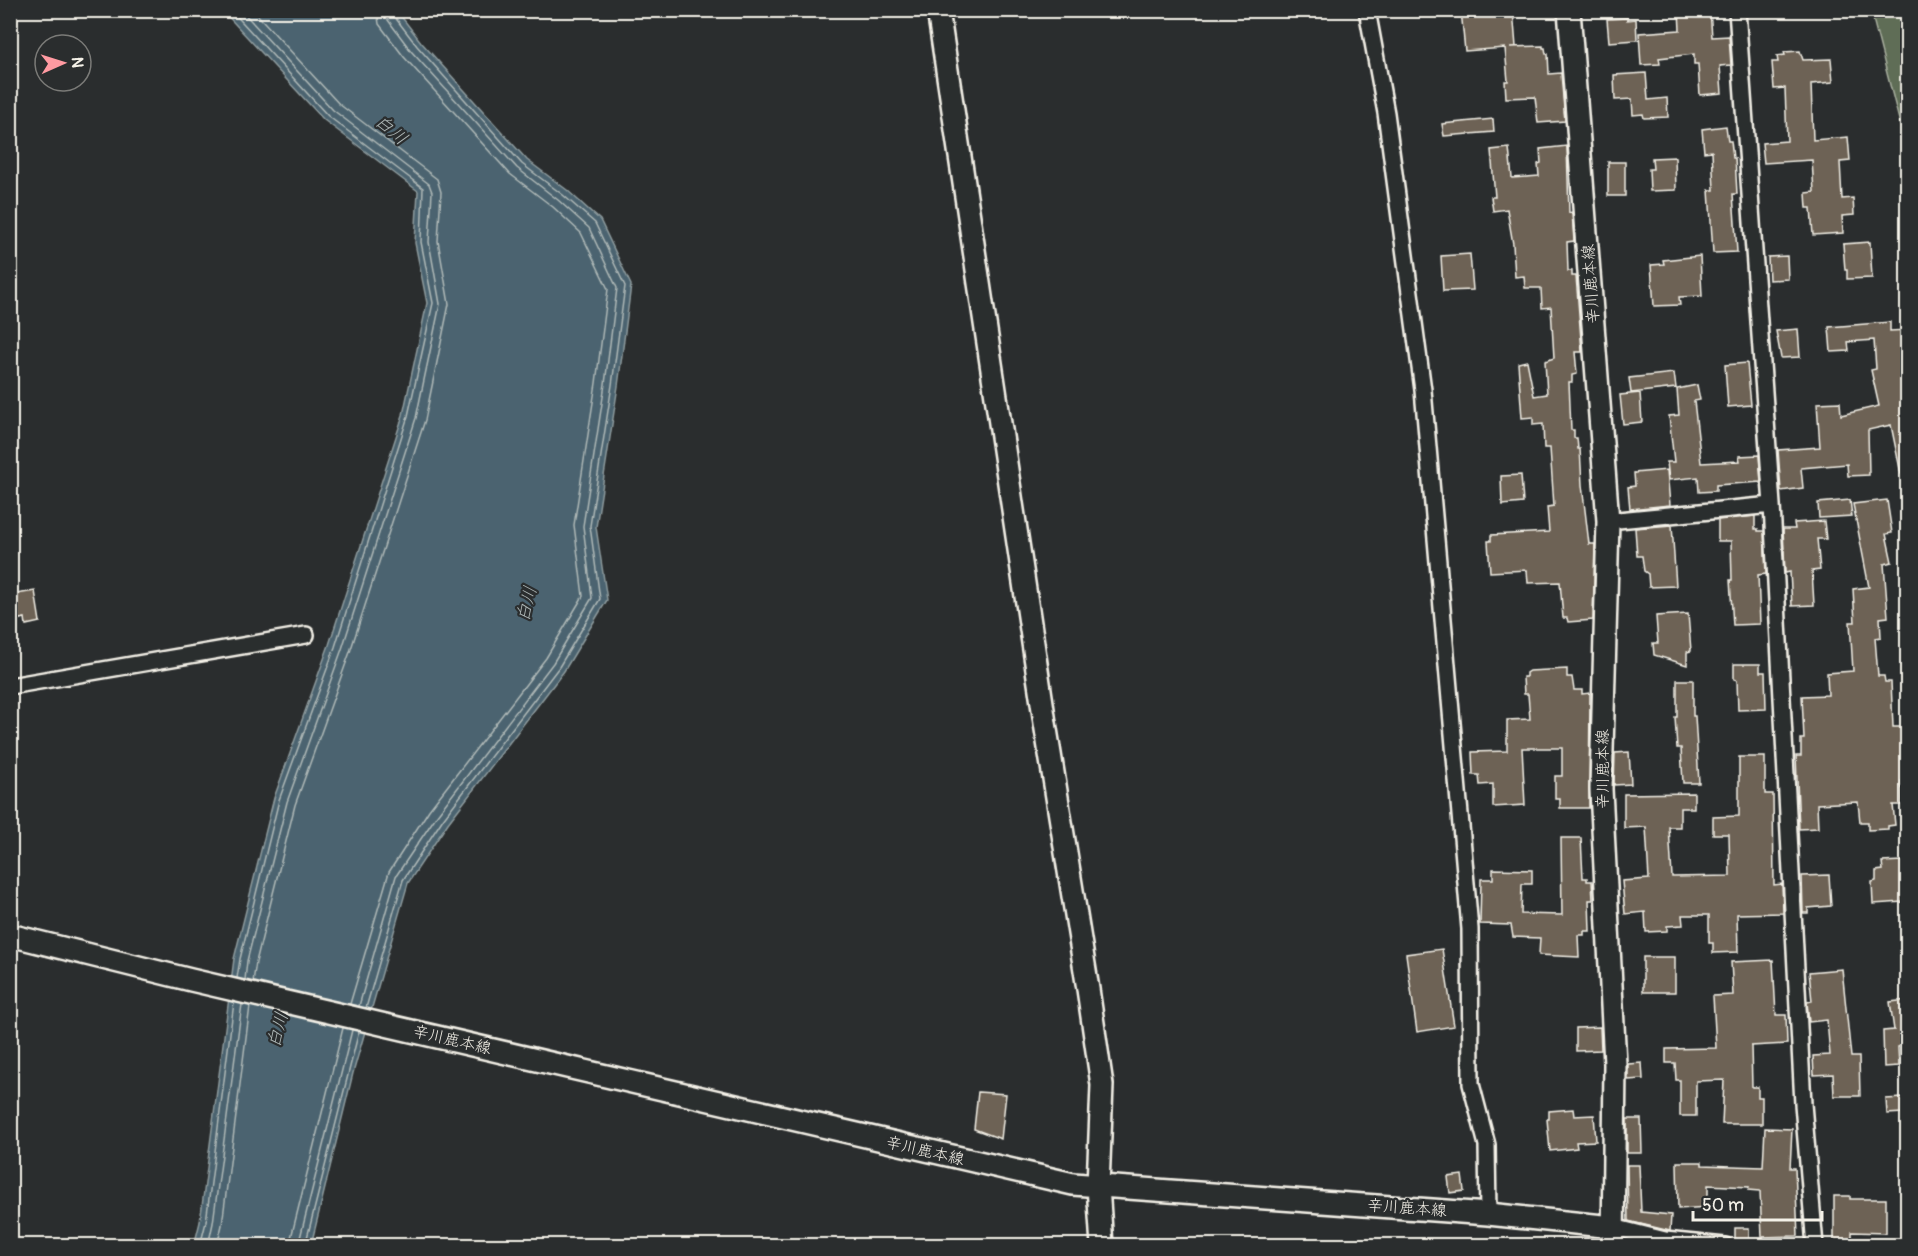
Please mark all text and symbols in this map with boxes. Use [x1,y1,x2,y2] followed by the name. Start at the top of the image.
[33,33,93,93] north arrow
[67,56,87,68] text: N
[370,110,412,150] water label: 白川
[1578,243,1604,325] street label: 辛川鹿本線
[511,584,543,624] water label: 白川
[1593,729,1613,809] street label: 辛川鹿本線
[262,1010,294,1050] water label: 白川
[411,1021,493,1059] street label: 辛川鹿本線
[884,1132,966,1170] street label: 辛川鹿本線
[1693,1184,1822,1222] scale bar
[1702,1194,1744,1217] text: 50 m
[1366,1195,1448,1221] street label: 辛川鹿本線

